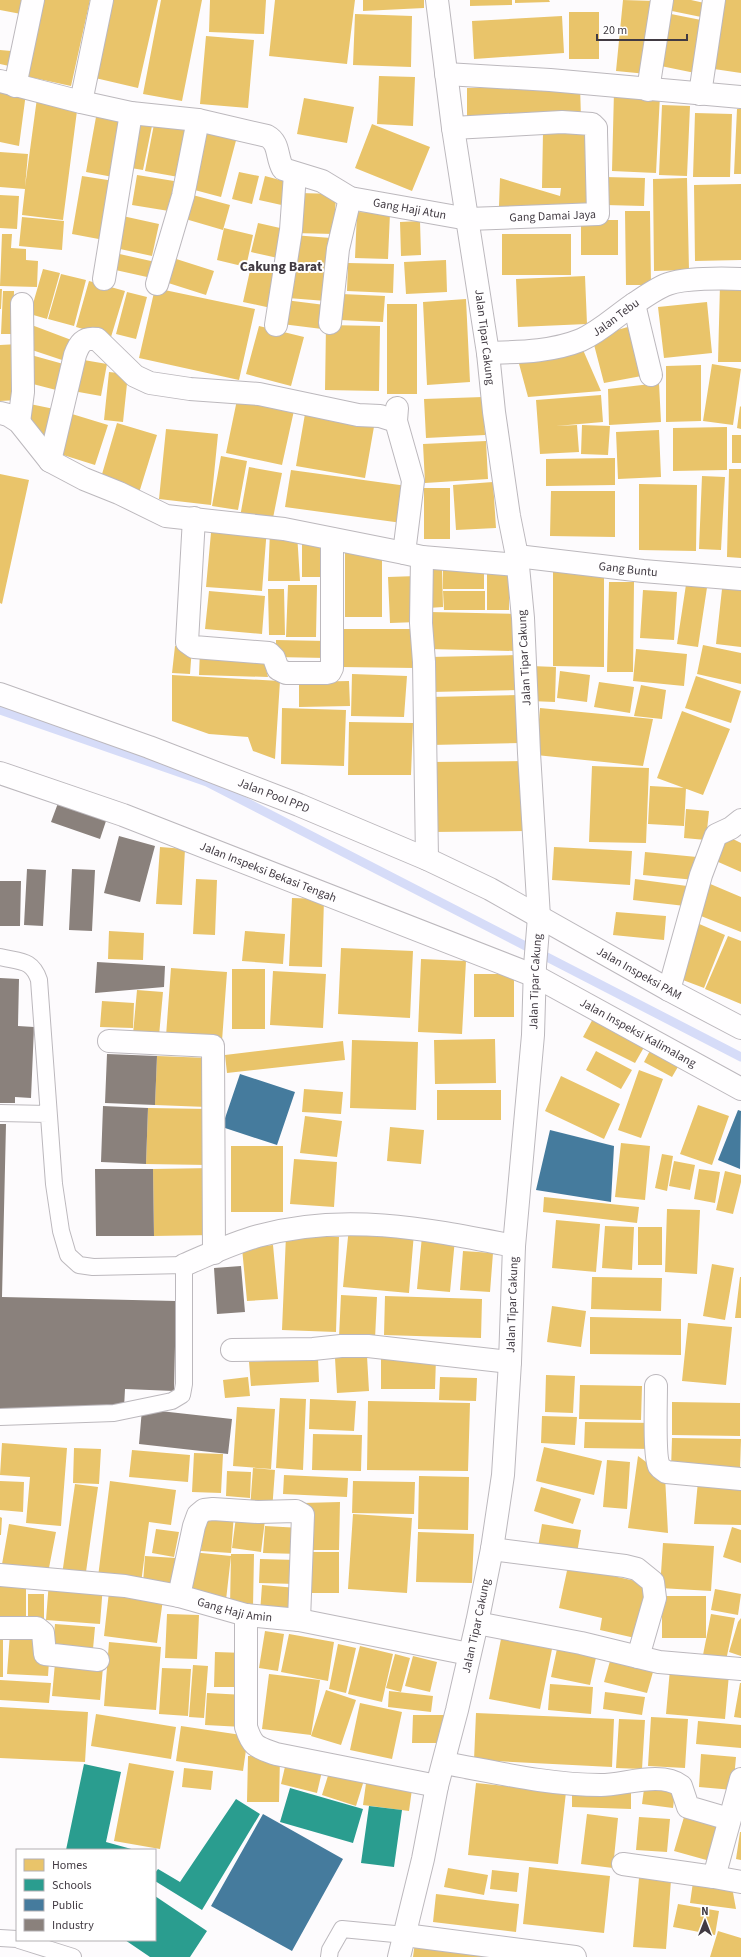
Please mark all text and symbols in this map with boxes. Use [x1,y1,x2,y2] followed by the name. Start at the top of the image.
[597,16,687,42] scale bar
[603,22,627,39] text: 20 m
[372,194,448,224] street label: Gang Haji Atun
[509,206,596,226] street label: Gang Damai Jaya
[240,257,323,277] district label: Cakung Barat
[470,288,499,386] street label: Jalan Tipar Cakung
[589,295,643,341] street label: Jalan Tebu
[598,558,658,581] street label: Gang Buntu
[513,610,536,706] street label: Jalan Tipar Cakung
[235,774,312,818] street label: Jalan Pool PPD
[197,838,339,907] street label: Jalan Inspeksi Bekasi Tengah
[525,933,547,1030] street label: Jalan Tipar Cakung
[593,943,685,1004] street label: Jalan Inspeksi PAM
[577,994,699,1072] street label: Jalan Inspeksi Kalimalang
[502,1256,523,1353] street label: Jalan Tipar Cakung
[458,1577,495,1675] street label: Jalan Tipar Cakung
[195,1594,273,1626] street label: Gang Haji Amin
[16,1849,156,1941] legend
[52,1857,87,1874] text: Homes
[52,1877,92,1894] text: Schools
[52,1897,84,1914] text: Public
[685,1901,725,1941] north arrow
[701,1904,709,1919] text: N
[52,1917,94,1934] text: Industry

